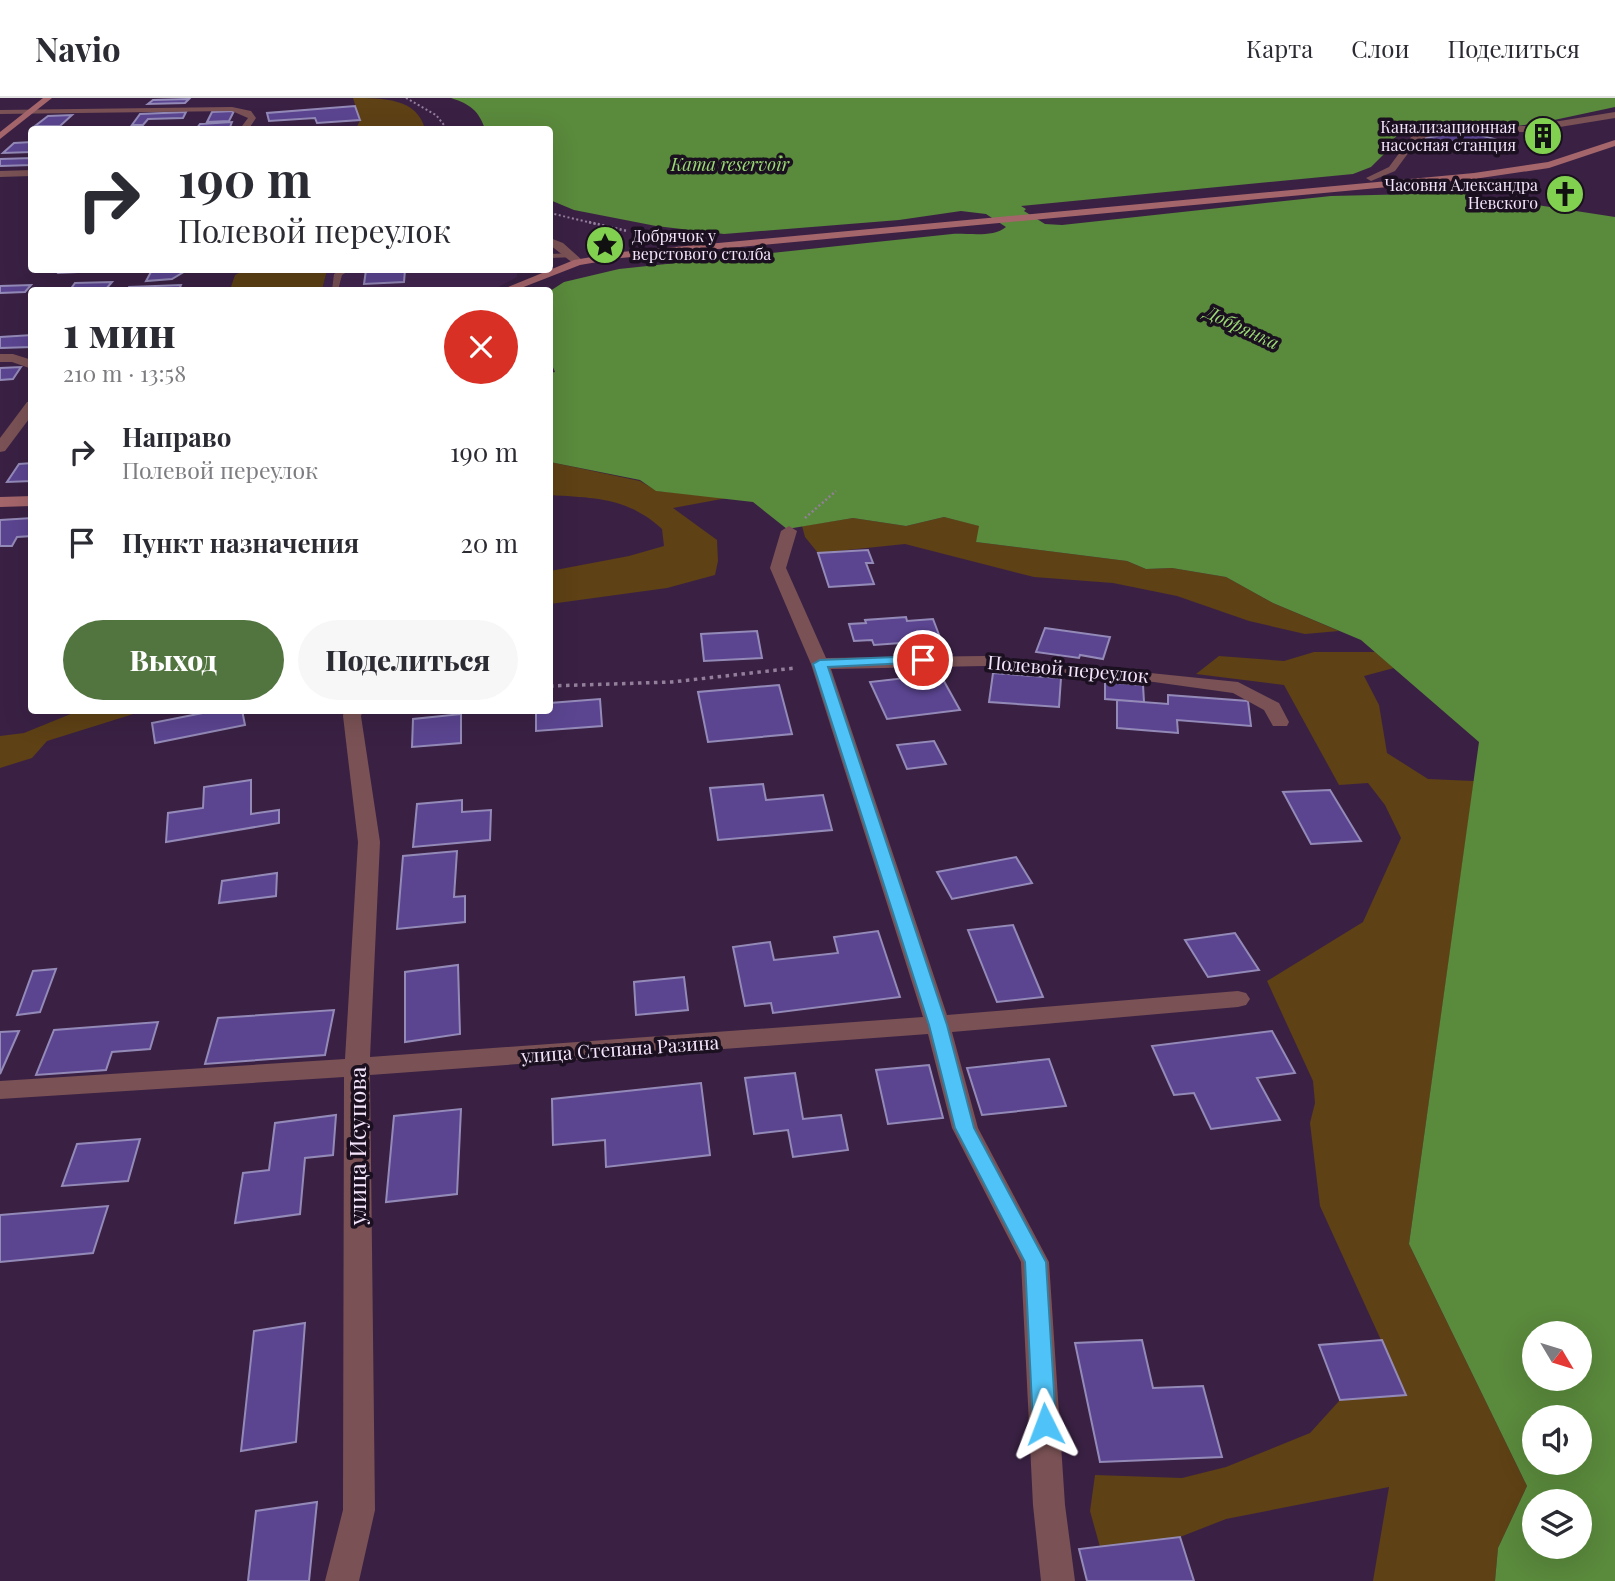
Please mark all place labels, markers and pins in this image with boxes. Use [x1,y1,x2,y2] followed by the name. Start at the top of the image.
[1522,115,1564,157] building icon: Канализационная насосная станция
[1380,116,1516,155] place label: Канализационная насосная станция
[1544,173,1586,215] church icon: Часовня Александра Невского
[1384,174,1538,213] place label: Часовня Александра Невского
[584,224,626,266] place icon: Добрячок у верстового столба
[632,225,771,264] place label: Добрячок у верстового столба
[893,630,953,690] pin

